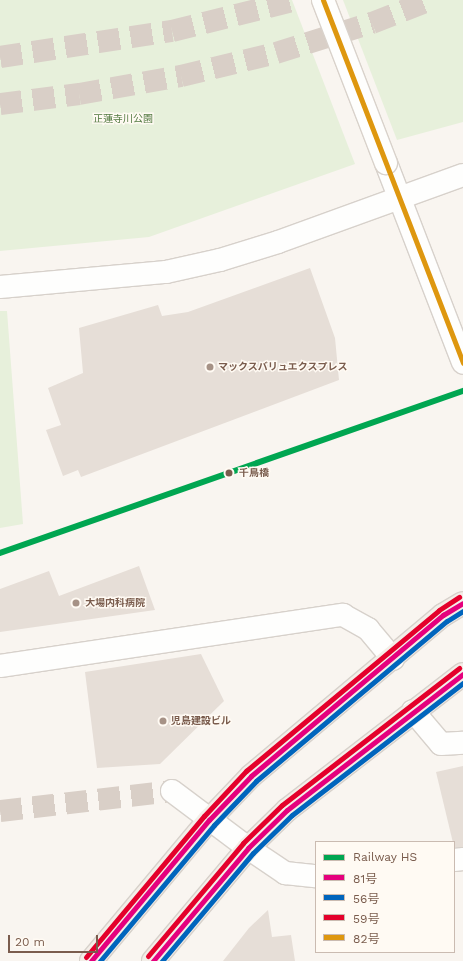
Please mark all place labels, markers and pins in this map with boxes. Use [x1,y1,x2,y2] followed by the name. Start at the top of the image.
[218,361,348,373] place label: マックスバリュエクスプレス
[205,362,215,372] marker: マックスバリュエクスプレス
[222,466,236,480] marker: 千鳥橋
[239,467,269,479] place label: 千鳥橋
[70,597,82,609] marker: 大場内科病院
[85,597,145,609] place label: 大場内科病院
[171,715,231,727] place label: 児島建設ビル
[158,716,168,726] marker: 児島建設ビル

